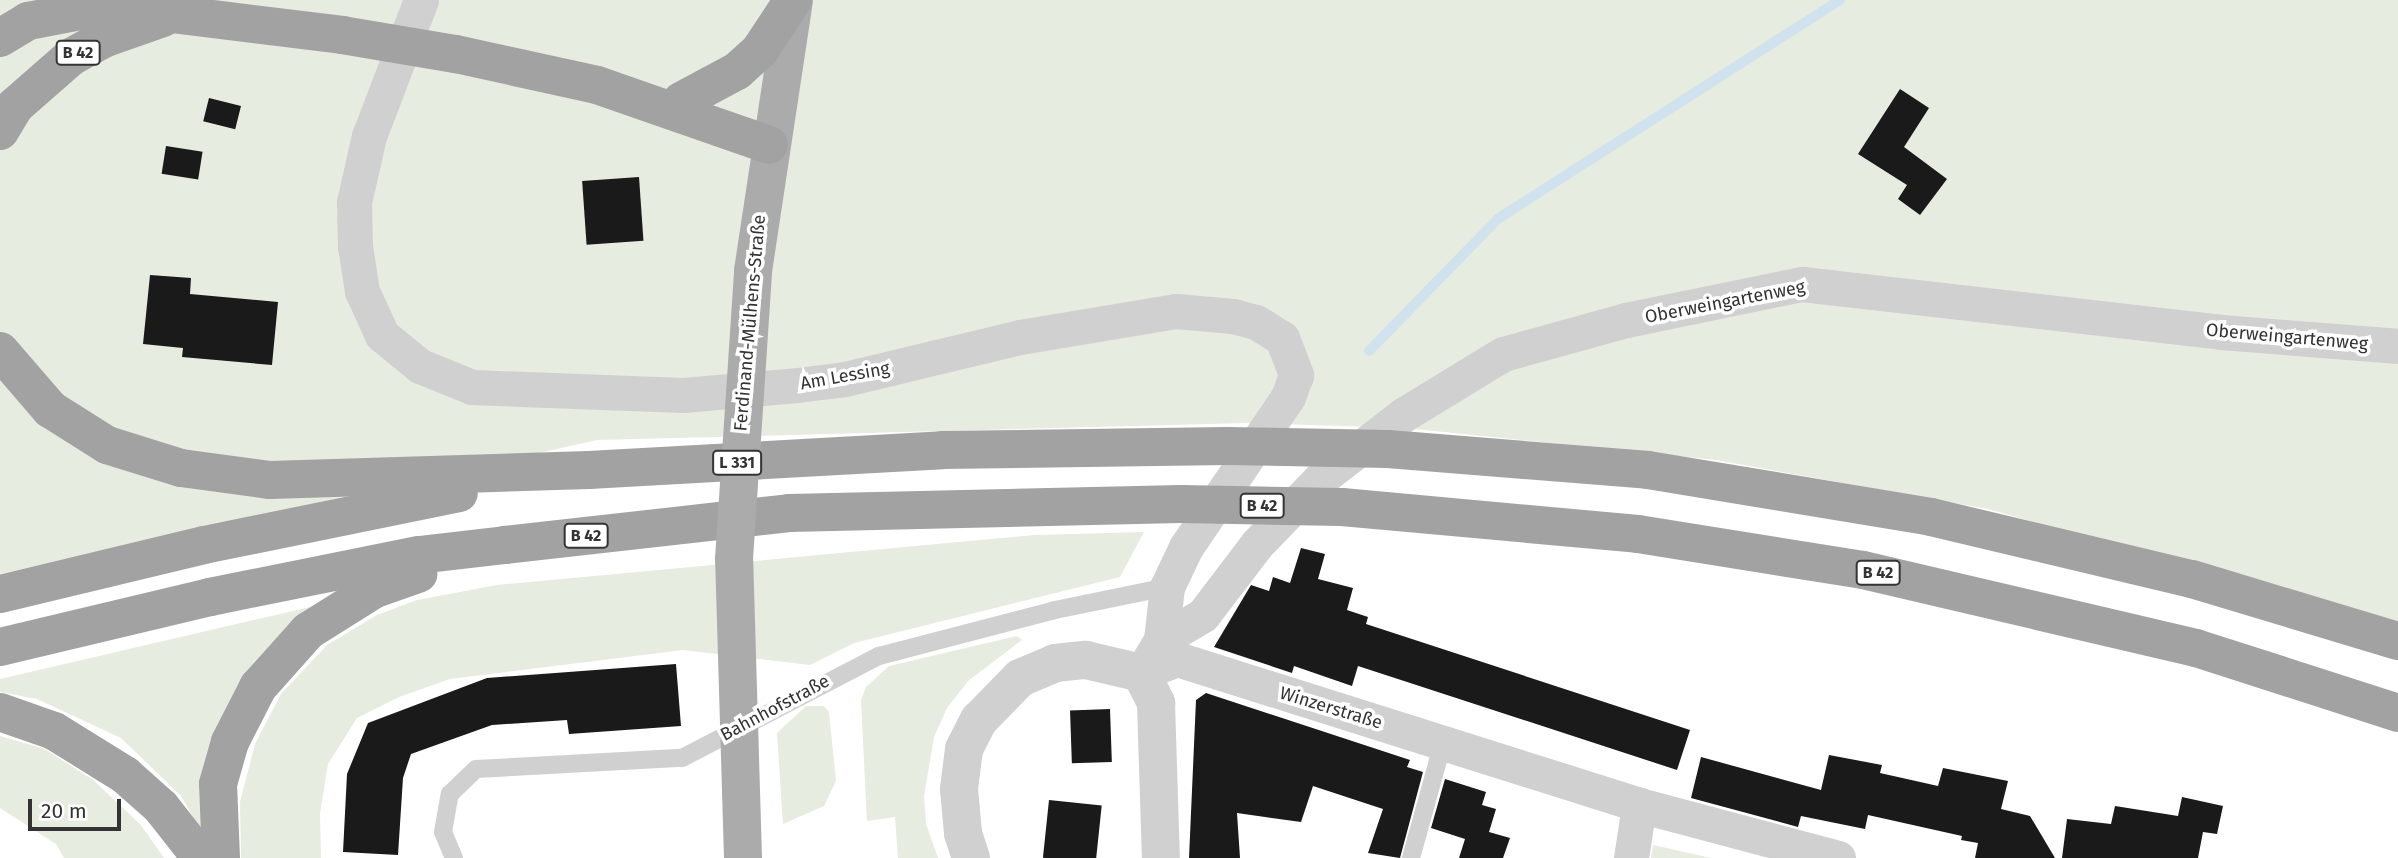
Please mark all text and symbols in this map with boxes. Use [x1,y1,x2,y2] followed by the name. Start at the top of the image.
[55,40,101,66] road number: B 42
[730,214,770,432] street label: Ferdinand-Mülhens-Straße
[1643,276,1807,328] street label: Oberweingartenweg
[2205,319,2369,355] street label: Oberweingartenweg
[799,358,891,394] street label: Am Lessing
[711,450,763,476] road number: L 331
[1239,494,1285,519] road number: B 42
[563,524,609,548] road number: B 42
[1855,560,1901,586] road number: B 42
[717,670,833,746] street label: Bahnhofstraße
[1277,682,1385,734] street label: Winzerstraße
[32,784,124,828] scale bar
[41,798,87,824] text: 20 m

